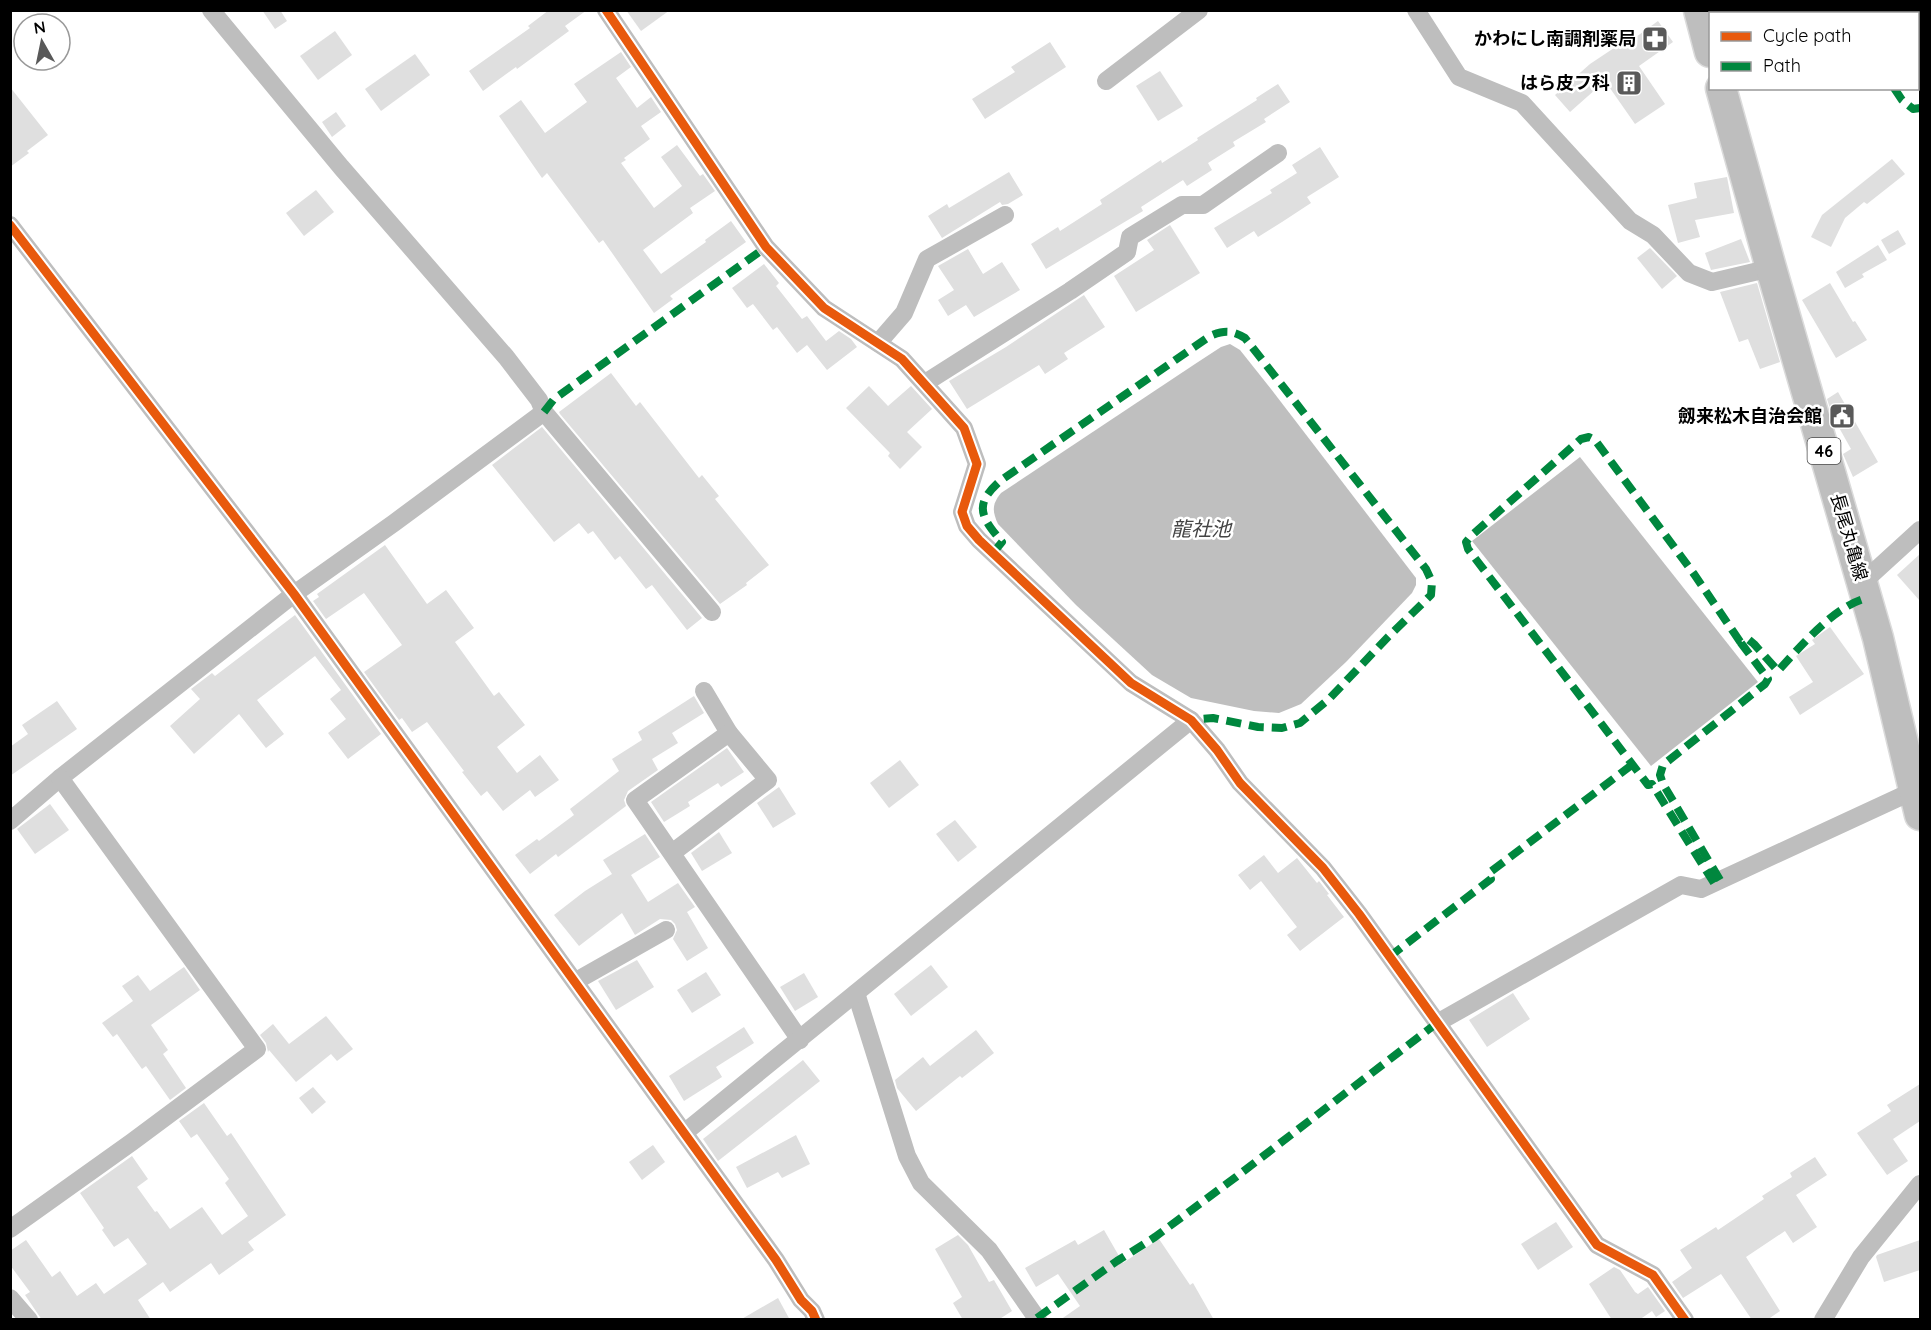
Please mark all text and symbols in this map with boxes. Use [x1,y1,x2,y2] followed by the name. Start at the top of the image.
[12,12,72,72] north arrow
[1709,12,1919,90] legend
[32,16,47,38] text: N
[1640,24,1670,54] pharmacy icon: かわにし南調剤薬局
[1763,24,1851,47] text: Cycle path
[1474,27,1636,50] place label: かわにし南調剤薬局
[1763,54,1801,77] text: Path
[1614,68,1644,98] building icon: はら皮フ科
[1520,71,1610,94] place label: はら皮フ科
[1827,401,1857,431] public building icon: 劔来松木自治会館
[1678,404,1822,427] place label: 劔来松木自治会館
[1808,438,1840,464] road number: 46
[1826,490,1873,583] street label: 長尾丸亀線
[1171,516,1233,541] water label: 龍社池

